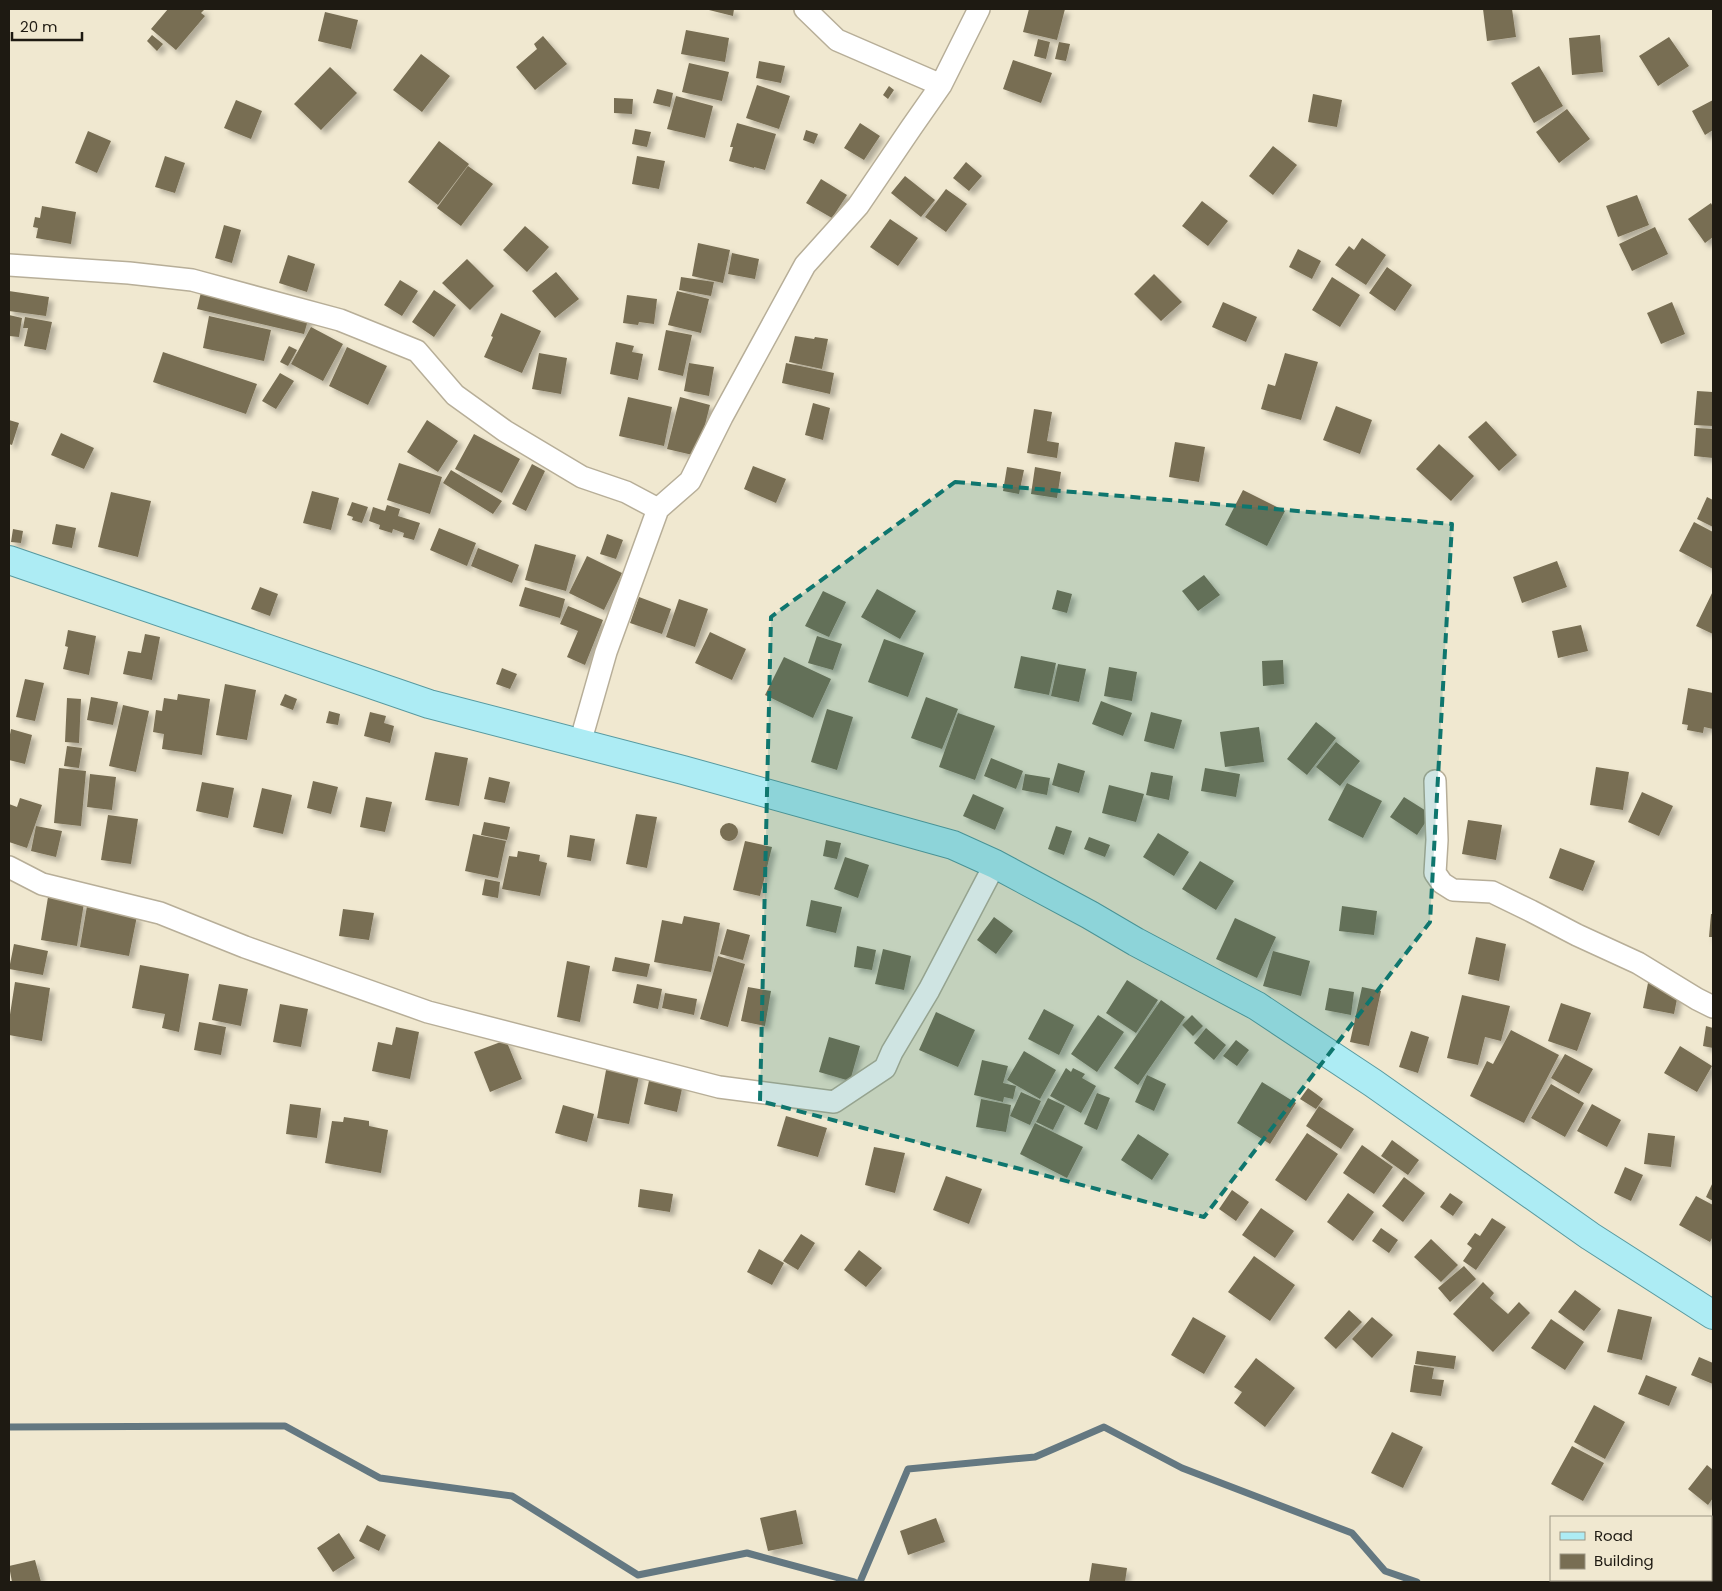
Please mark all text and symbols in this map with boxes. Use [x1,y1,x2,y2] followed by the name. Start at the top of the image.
[12,10,82,42] scale bar
[20,16,58,37] text: 20 m
[1550,1516,1712,1581] legend
[1594,1525,1633,1546] text: Road
[1594,1550,1654,1571] text: Building

